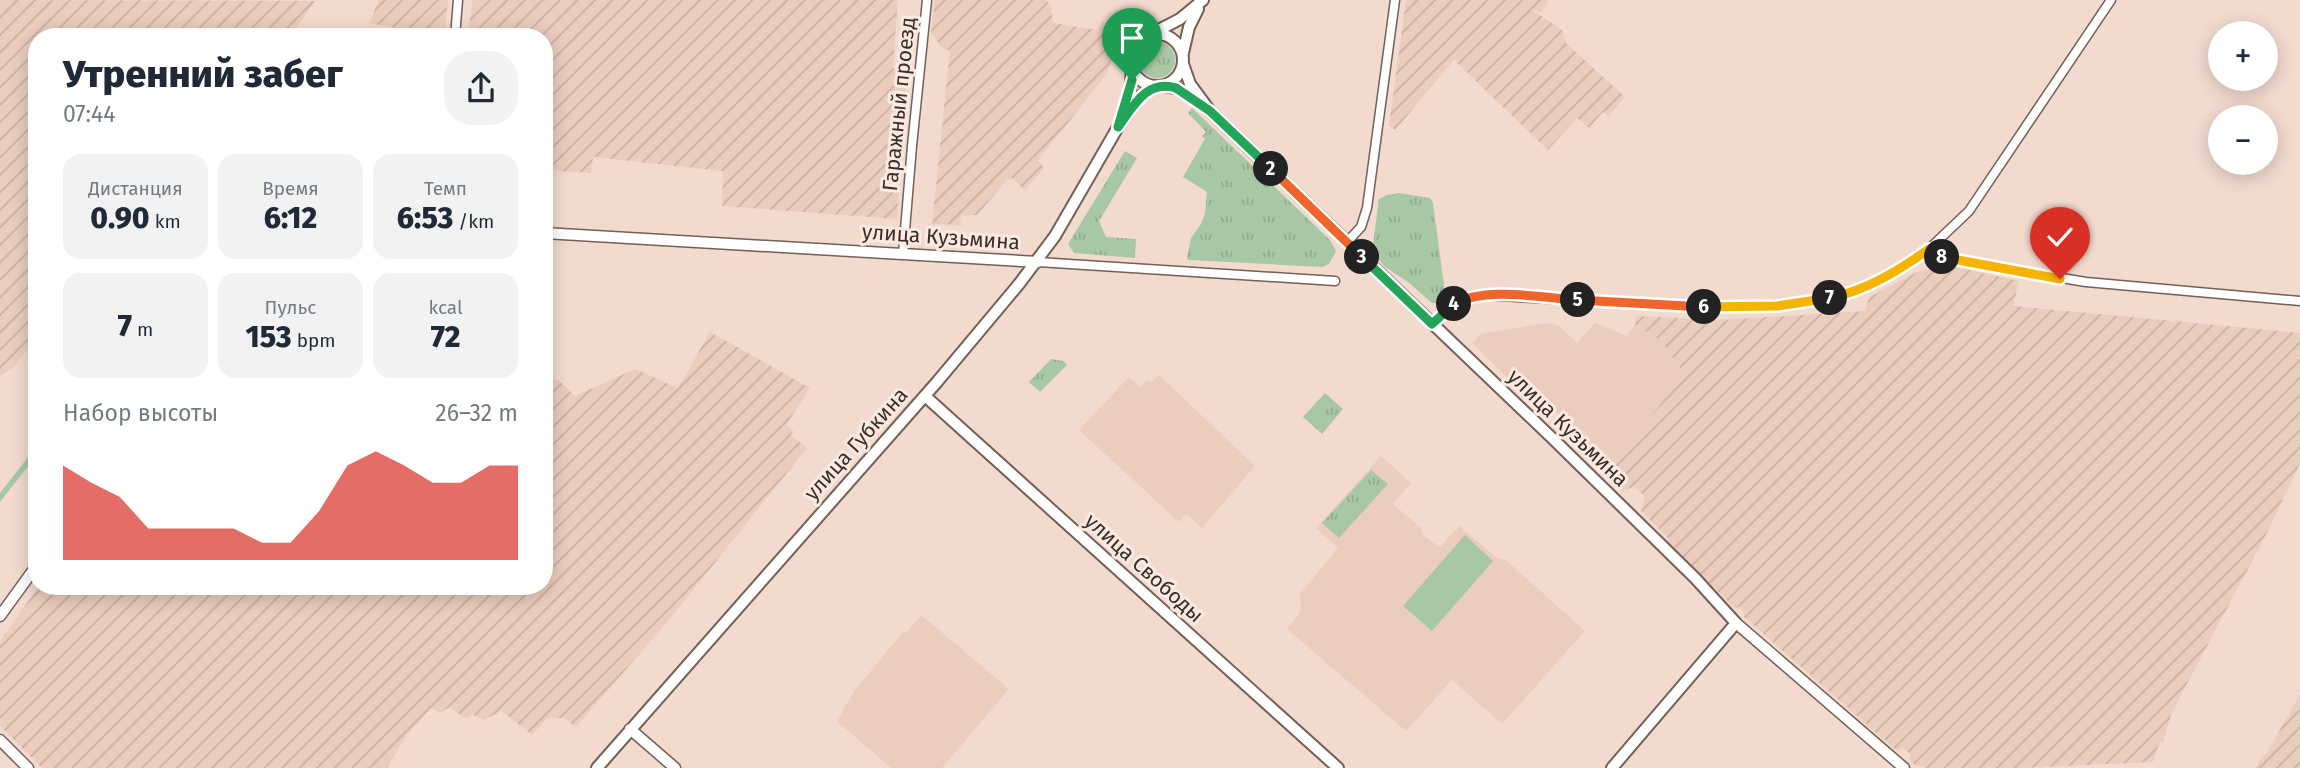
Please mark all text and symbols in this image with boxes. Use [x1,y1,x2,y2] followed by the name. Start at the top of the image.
[1102,8,1162,80] pin
[877,16,921,192] street label: Гаражный проезд
[1113,19,1151,57] icon: arrive
[2208,21,2278,175] map controls
[2208,21,2278,91] button: +
[63,51,343,97] text: Утренний забег
[444,51,518,125] button: share
[63,100,115,128] text: 07:44
[2208,105,2278,175] button: −
[1254,152,1288,186] pin: 2
[1266,157,1275,180] text: 2
[88,177,183,200] text: Дистанция
[262,177,319,200] text: Время
[424,177,467,200] text: Темп
[90,200,150,236] text: 0.90
[264,200,317,236] text: 6:12
[397,200,453,236] text: 6:53
[2030,207,2090,279] pin
[150,210,181,233] text: km
[453,210,494,233] text: /km
[2041,218,2079,256] icon: check
[861,219,1021,255] street label: улица Кузьмина
[1344,240,1380,274] pin: 3
[1924,240,1960,274] pin: 8
[1357,245,1366,268] text: 3
[1936,245,1947,268] text: 8
[1812,280,1848,316] pin: 7
[1560,282,1596,318] pin: 5
[1436,286,1472,322] pin: 4
[1825,286,1834,309] text: 7
[1572,288,1583,311] text: 5
[1686,290,1722,324] pin: 6
[1448,292,1459,315] text: 4
[1698,295,1709,318] text: 6
[265,296,316,319] text: Пульс
[428,296,463,319] text: kcal
[118,308,132,344] text: 7
[132,318,153,341] text: m
[246,319,292,355] text: 153
[431,319,460,355] text: 72
[292,329,335,352] text: bpm
[1502,364,1634,492] street label: улица Кузьмина
[799,382,913,506] street label: улица Губкина
[63,399,218,427] text: Набор высоты
[435,399,518,427] text: 26–32 m
[1079,508,1209,628] street label: улица Свободы

